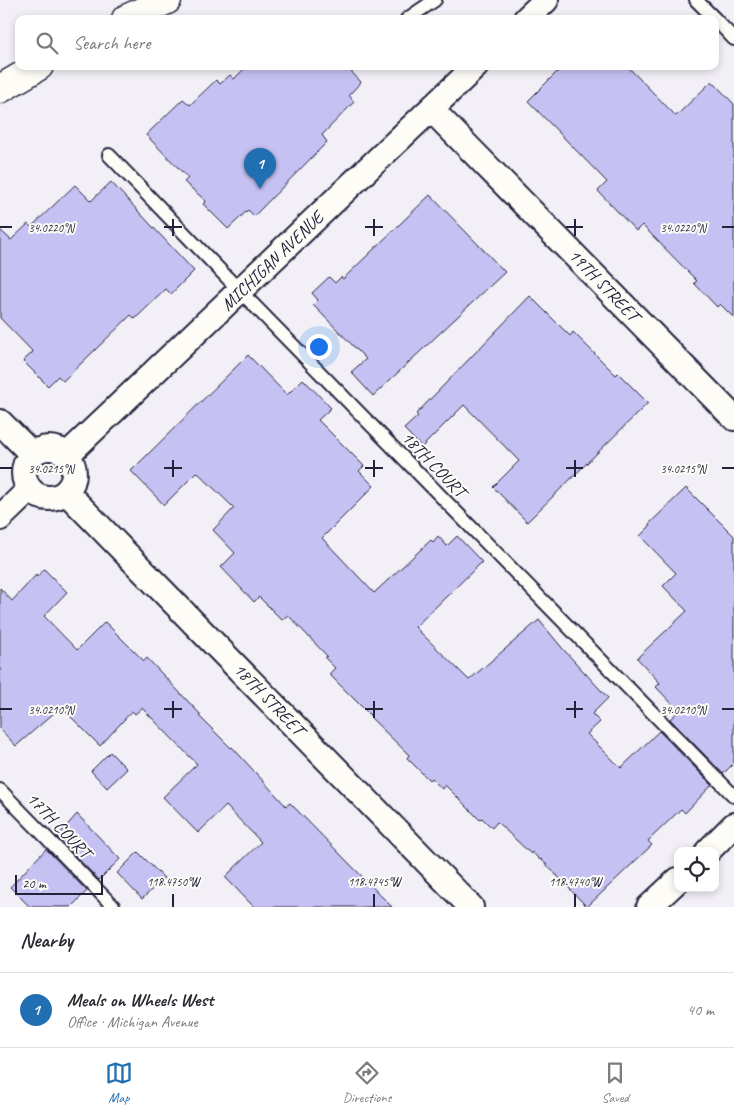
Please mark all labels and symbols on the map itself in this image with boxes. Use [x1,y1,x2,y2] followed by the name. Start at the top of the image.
[244,148,276,189] pin: 1
[216,205,330,315] street label: MICHIGAN AVENUE
[28,220,75,236] text: 34.0220°N
[660,220,707,236] text: 34.0220°N
[564,244,647,329] street label: 19TH STREET
[306,334,332,360] your location
[397,426,474,505] street label: 18TH COURT
[28,461,75,477] text: 34.0215°N
[660,461,707,477] text: 34.0215°N
[229,658,312,743] street label: 18TH STREET
[28,702,75,718] text: 34.0210°N
[660,702,707,718] text: 34.0210°N
[22,787,99,866] street label: 17TH COURT
[15,872,102,895] scale bar
[147,874,201,890] text: 118.4750°W
[348,874,402,890] text: 118.4745°W
[549,874,603,890] text: 118.4740°W

